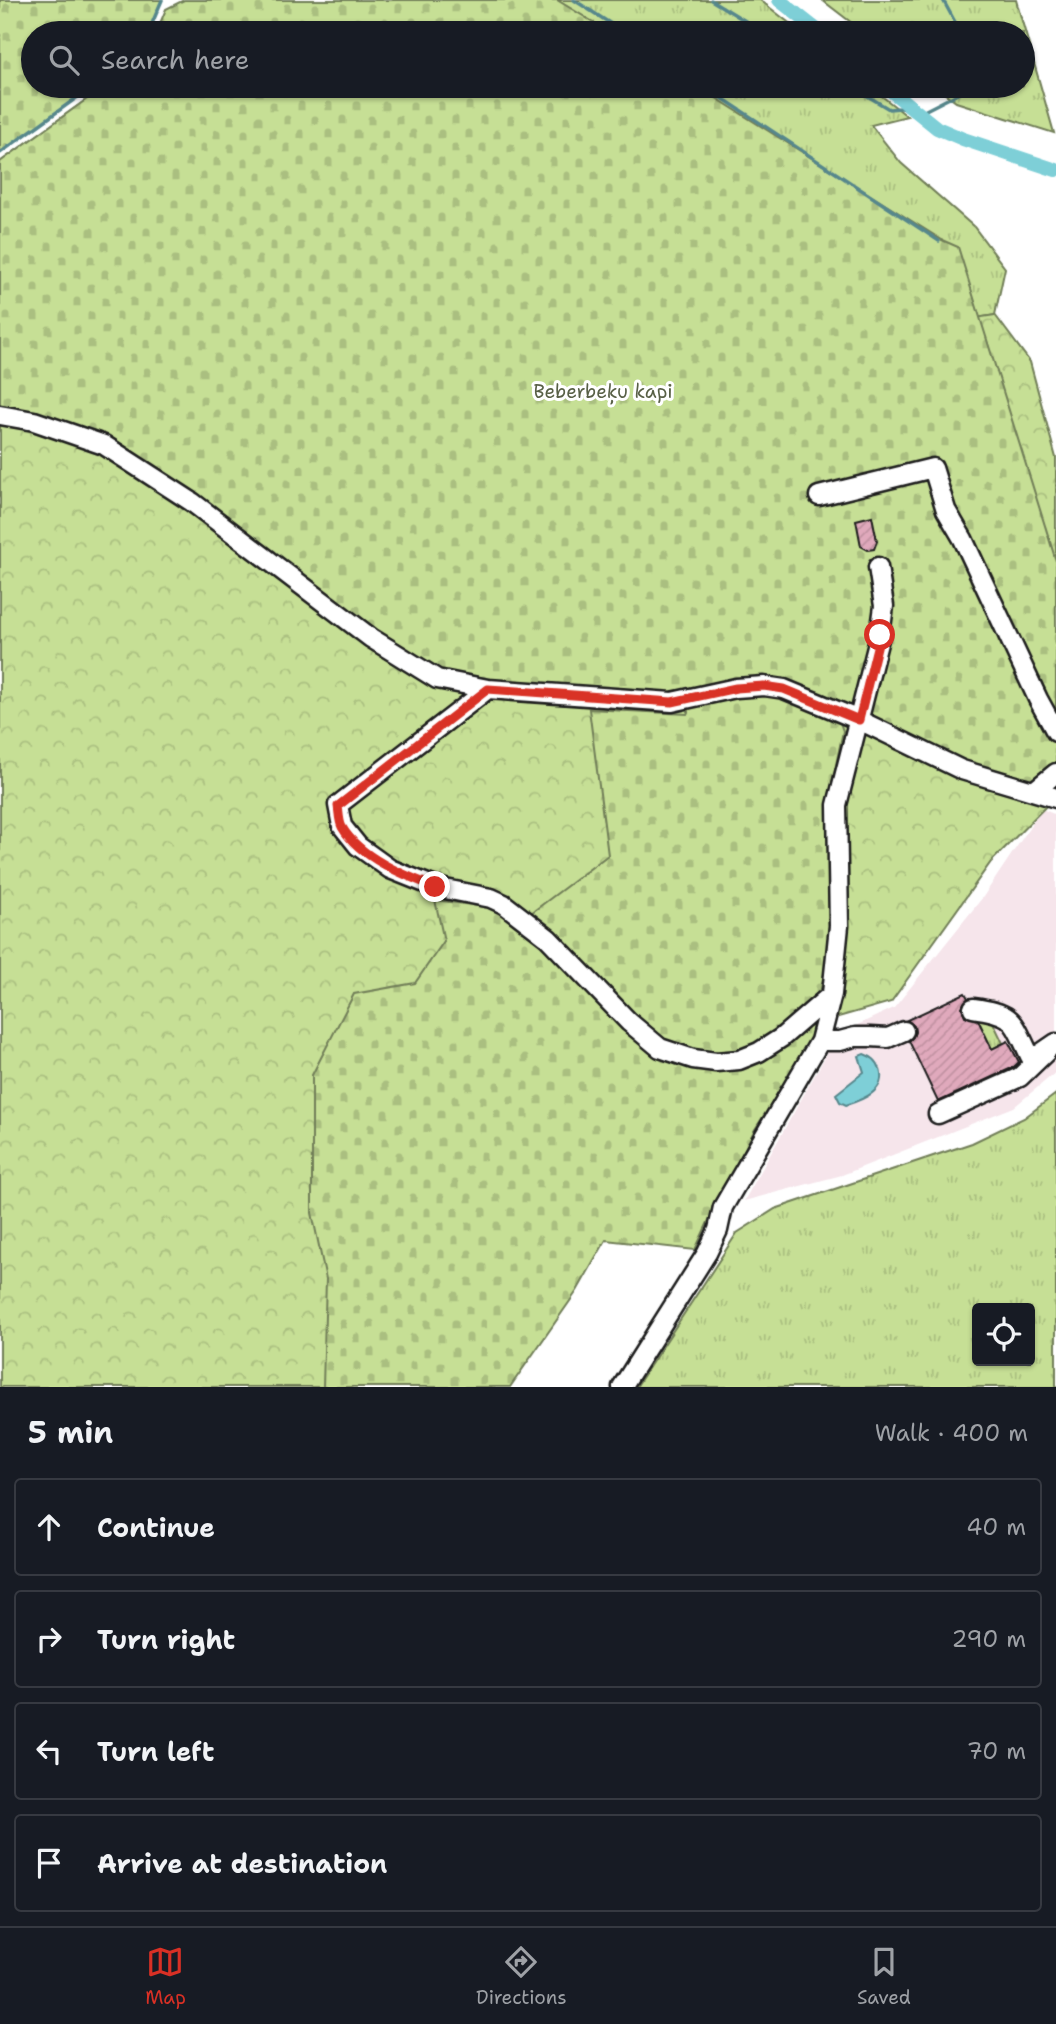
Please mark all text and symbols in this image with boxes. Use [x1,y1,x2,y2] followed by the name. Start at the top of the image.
[21,21,1035,98] search box
[45,41,83,79] icon: search
[101,42,250,77] text: Search here
[533,379,673,405] park label: Beberbeķu kapi
[864,619,895,650] route start
[419,871,450,902] route end
[972,1303,1035,1366] map controls
[972,1303,1035,1366] button: locate
[28,1412,113,1453] text: 5 min
[875,1418,1028,1448] text: Walk · 400 m
[30,1508,68,1546] icon: ahead
[97,1510,215,1545] text: Continue
[966,1512,1026,1542] text: 40 m
[30,1620,68,1658] icon: right
[97,1622,235,1657] text: Turn right
[952,1624,1026,1654] text: 290 m
[30,1732,68,1770] icon: left
[97,1734,214,1769] text: Turn left
[967,1736,1026,1766] text: 70 m
[30,1844,68,1882] icon: arrive
[97,1846,387,1881] text: Arrive at destination
[145,1943,186,2010] tab: Map
[476,1943,567,2010] tab: Directions
[857,1943,911,2010] tab: Saved

